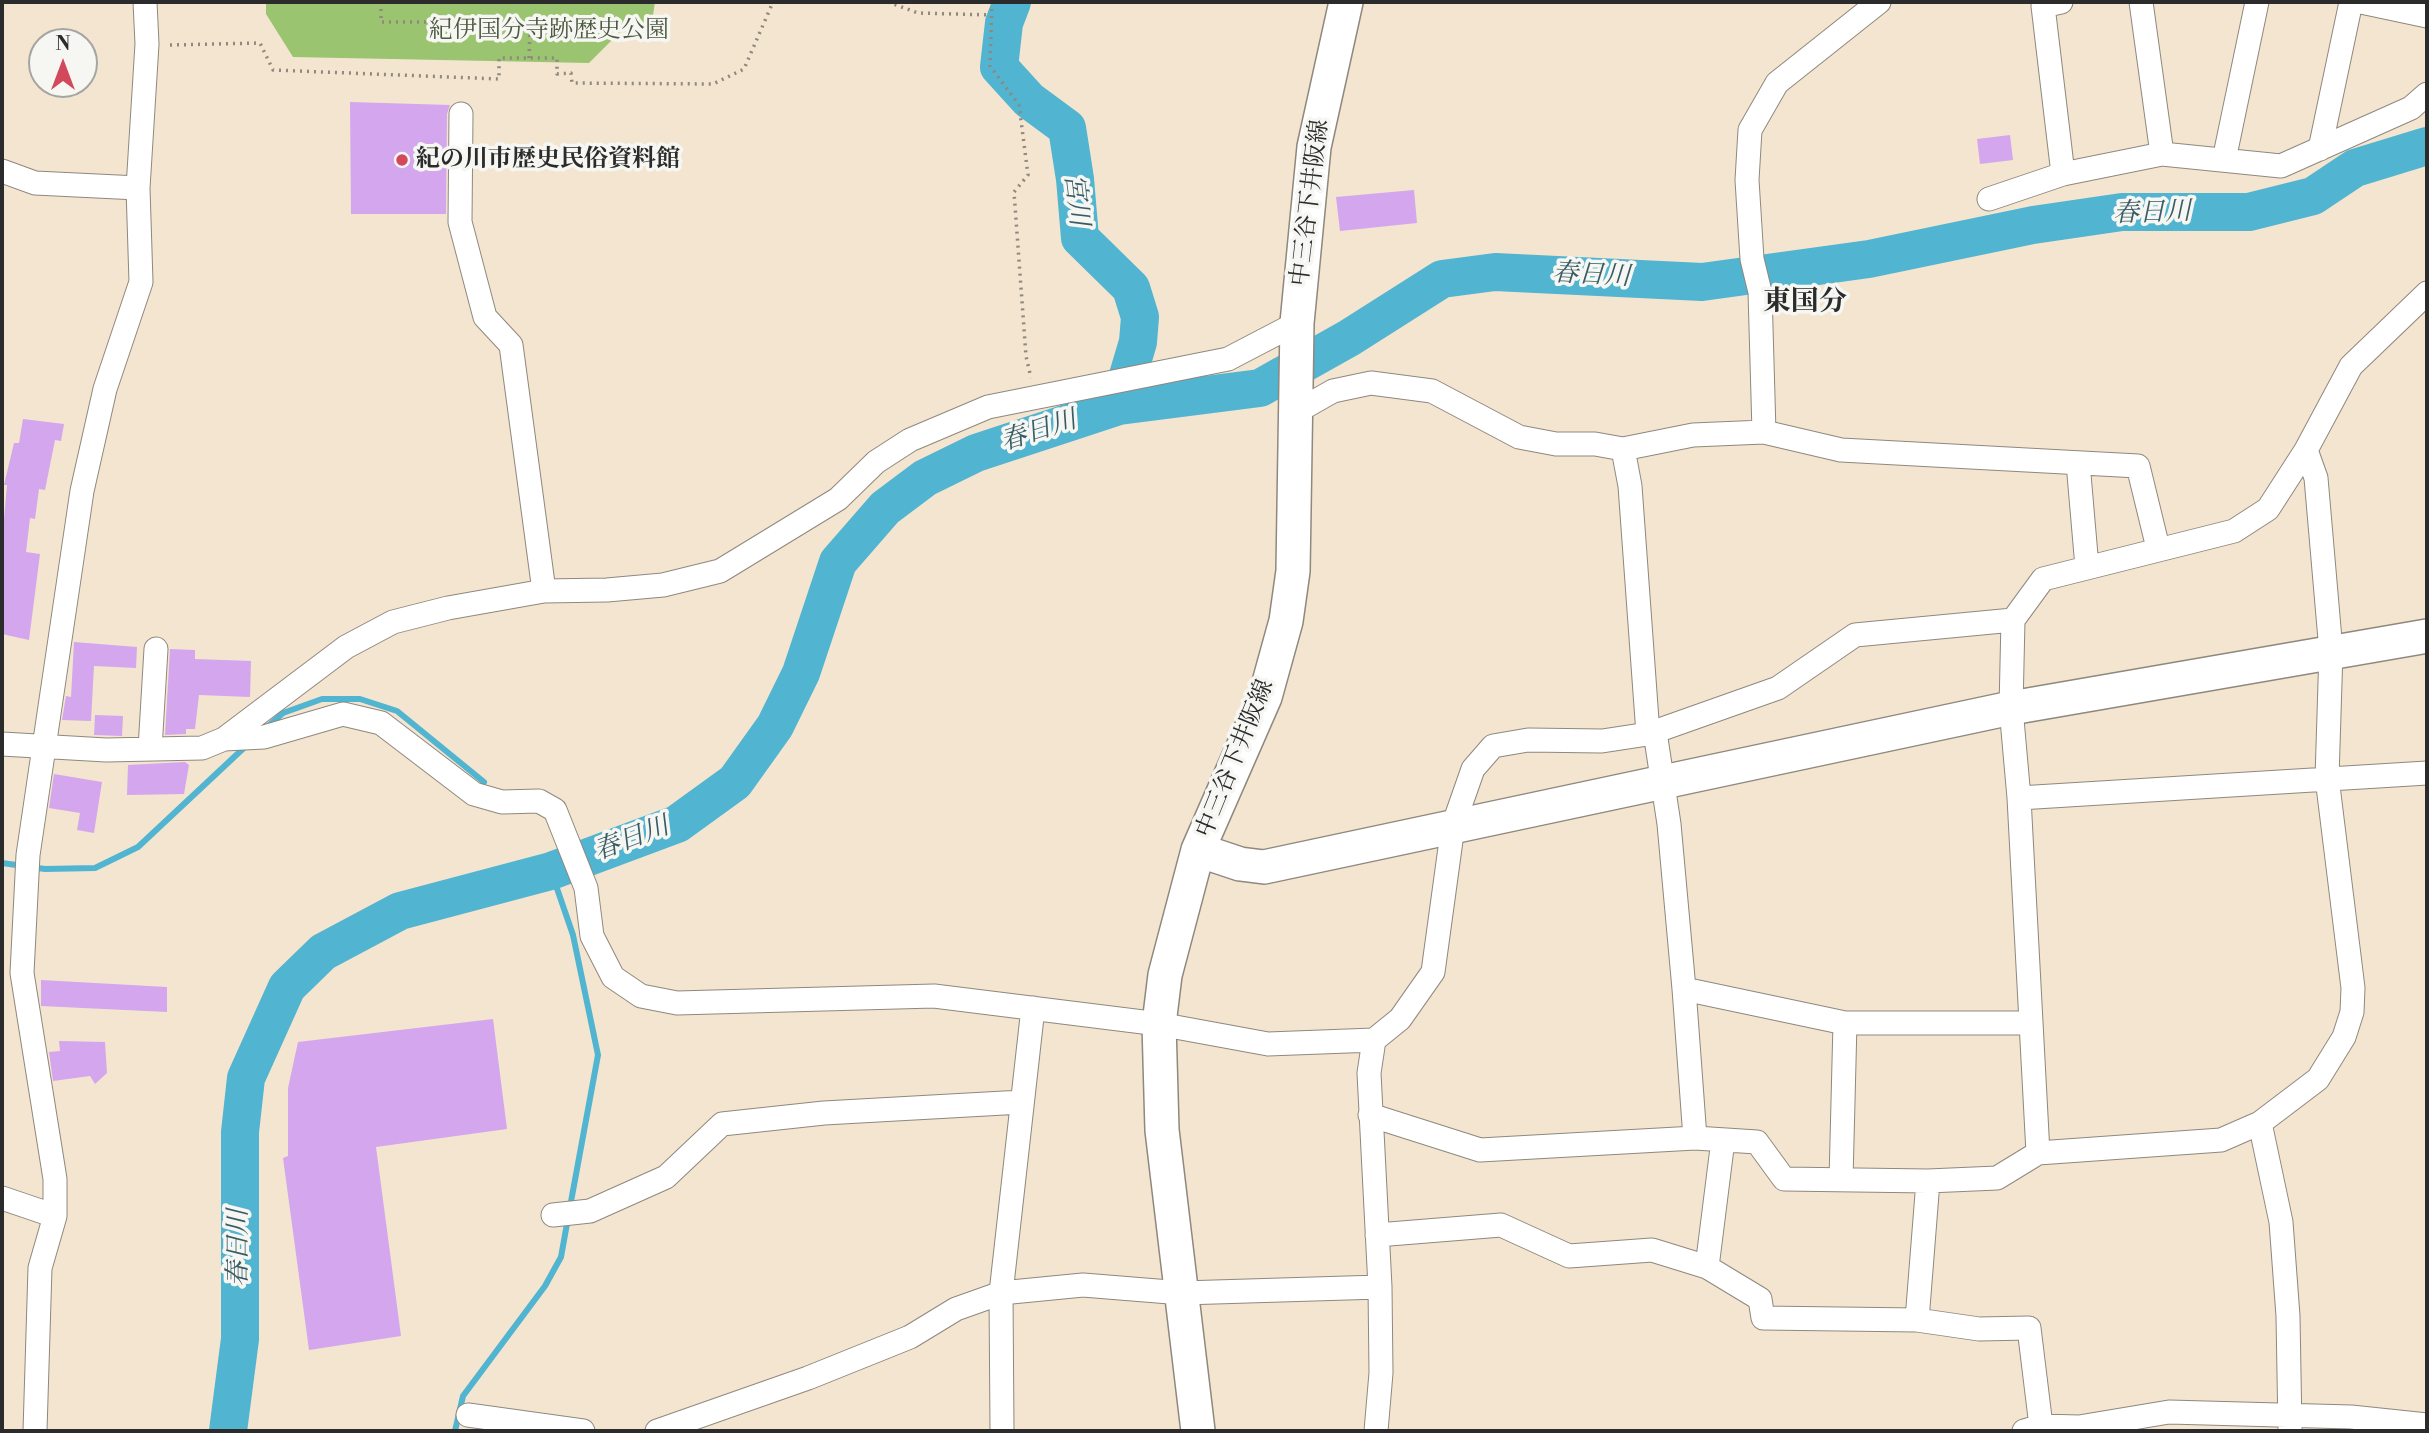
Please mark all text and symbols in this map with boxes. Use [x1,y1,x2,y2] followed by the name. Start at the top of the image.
[429,17,669,45] park label: 紀伊国分寺跡歴史公園
[28,28,98,98] north arrow
[55,32,71,56] text: N
[1286,118,1336,288] street label: 中三谷下井阪線
[416,146,680,174] place label: 紀の川市歴史民俗資料館
[394,152,410,168] marker: 紀の川市歴史民俗資料館
[1056,172,1094,228] water label: 宮川
[2112,197,2192,231] water label: 春日川
[1551,258,1631,294] water label: 春日川
[1763,286,1847,320] district label: 東国分
[997,405,1081,459] water label: 春日川
[1191,676,1281,842] street label: 中三谷下井阪線
[590,811,674,869] water label: 春日川
[224,1209,256,1287] water label: 春日川

